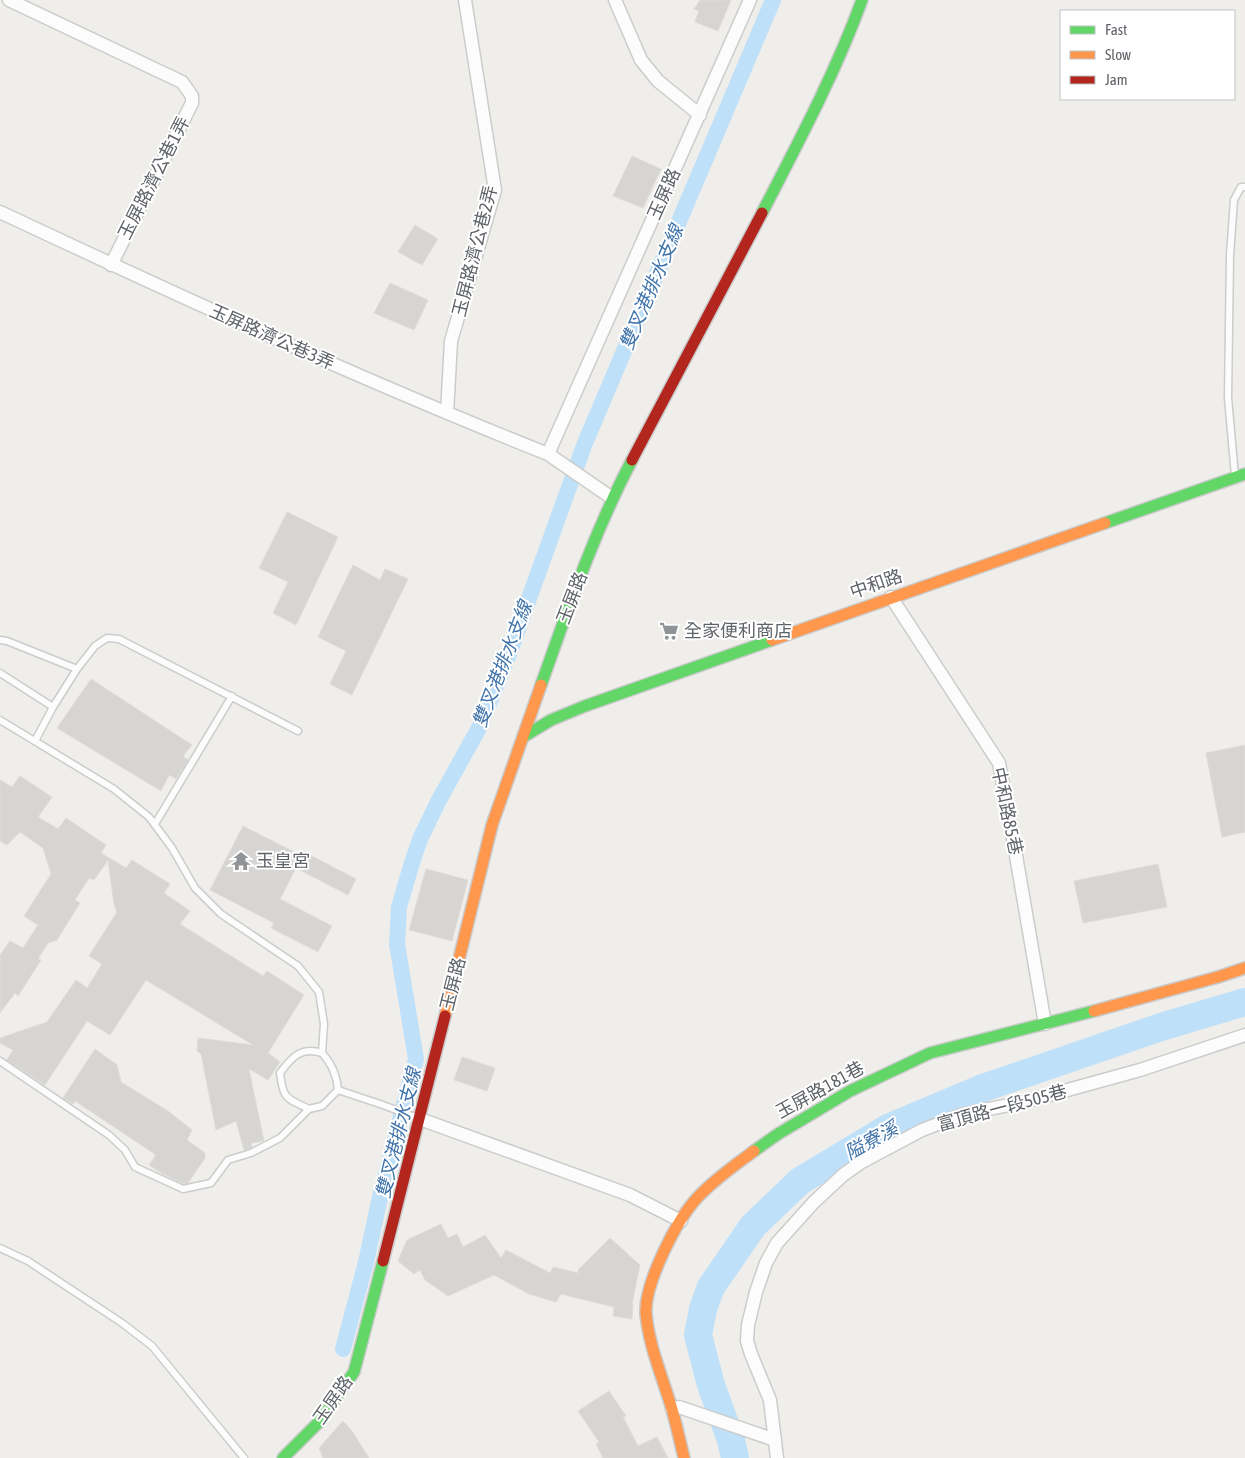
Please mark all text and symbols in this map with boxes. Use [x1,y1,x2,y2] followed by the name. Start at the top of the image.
[1060,10,1235,100] legend
[1105,21,1127,38] text: Fast
[1105,46,1131,63] text: Slow
[1105,71,1128,88] text: Jam
[114,113,193,242] street label: 玉屏路濟公巷1弄
[643,165,684,223] street label: 玉屏路
[448,183,501,319] street label: 玉屏路濟公巷2弄
[615,220,688,353] water label: 雙叉港排水支線
[207,300,338,373] street label: 玉屏路濟公巷3弄
[847,565,905,602] street label: 中和路
[552,569,591,627] street label: 玉屏路
[468,596,537,730] water label: 雙叉港排水支線
[658,620,680,642] supermarket icon: 全家便利商店
[684,620,792,641] place label: 全家便利商店
[988,765,1027,857] street label: 中和路85巷
[230,850,252,872] temple icon: 玉皇宮
[256,850,310,871] place label: 玉皇宮
[436,955,469,1013] street label: 玉屏路
[772,1057,867,1122] street label: 玉屏路181巷
[371,1064,425,1200] water label: 雙叉港排水支線
[935,1080,1069,1135] street label: 富頂路一段505巷
[841,1115,904,1163] water label: 隘寮溪
[309,1372,357,1428] street label: 玉屏路

